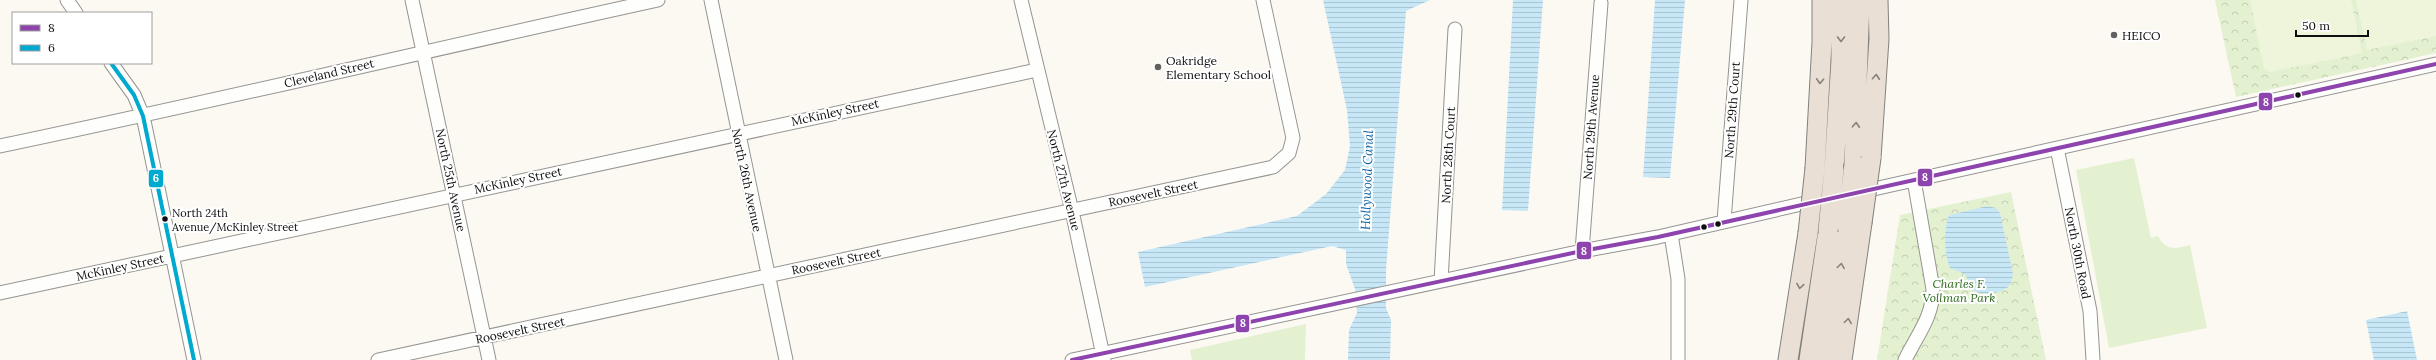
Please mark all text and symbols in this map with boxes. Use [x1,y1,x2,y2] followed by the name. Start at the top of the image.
[12,12,152,64] legend
[2296,12,2368,38] scale bar
[2302,18,2330,33] text: 50 m
[48,20,55,35] text: 8
[2122,28,2161,43] place label: HEICO
[2109,30,2119,40] marker: HEICO
[1837,36,1845,42] one-way arrow
[48,40,55,55] text: 6
[1166,53,1271,82] place label: Oakridge Elementary School
[283,55,376,91] street label: Cleveland Street
[1721,61,1743,159] street label: North 29th Court
[1153,62,1163,72] marker: Oakridge Elementary School
[1580,73,1602,180] street label: North 29th Avenue
[1872,74,1881,81] one-way arrow
[1816,78,1825,84] one-way arrow
[2293,90,2303,100] unlabelled marker
[2258,92,2273,111] line badge: 8
[790,95,881,129] street label: McKinley Street
[2263,95,2269,109] text: 8
[1438,106,1458,204] street label: North 28th Court
[1852,122,1860,128] one-way arrow
[433,127,469,233] street label: North 25th Avenue
[729,127,765,234] street label: North 26th Avenue
[1044,128,1084,233] street label: North 27th Avenue
[1357,129,1377,230] water label: Hollywood Canal
[473,163,564,197] street label: McKinley Street
[1917,168,1933,187] line badge: 8
[148,169,164,188] line badge: 6
[1922,170,1928,184] text: 8
[153,171,159,185] text: 6
[1107,176,1199,210] street label: Roosevelt Street
[171,206,299,235] place label: North 24th Avenue/McKinley Street
[2062,206,2094,300] street label: North 30th Road
[160,214,170,224] marker: North 24th Avenue/McKinley Street
[1713,219,1723,229] unlabelled marker
[1699,222,1709,232] unlabelled marker
[1576,241,1592,260] line badge: 8
[790,244,882,278] street label: Roosevelt Street
[1581,244,1587,258] text: 8
[75,250,166,284] street label: McKinley Street
[1836,263,1845,269] one-way arrow
[1922,276,1996,305] park label: Charles F. Vollman Park
[1796,283,1805,289] one-way arrow
[474,313,566,347] street label: Roosevelt Street
[1235,314,1250,333] line badge: 8
[1240,316,1246,330] text: 8
[1843,318,1851,325] one-way arrow

